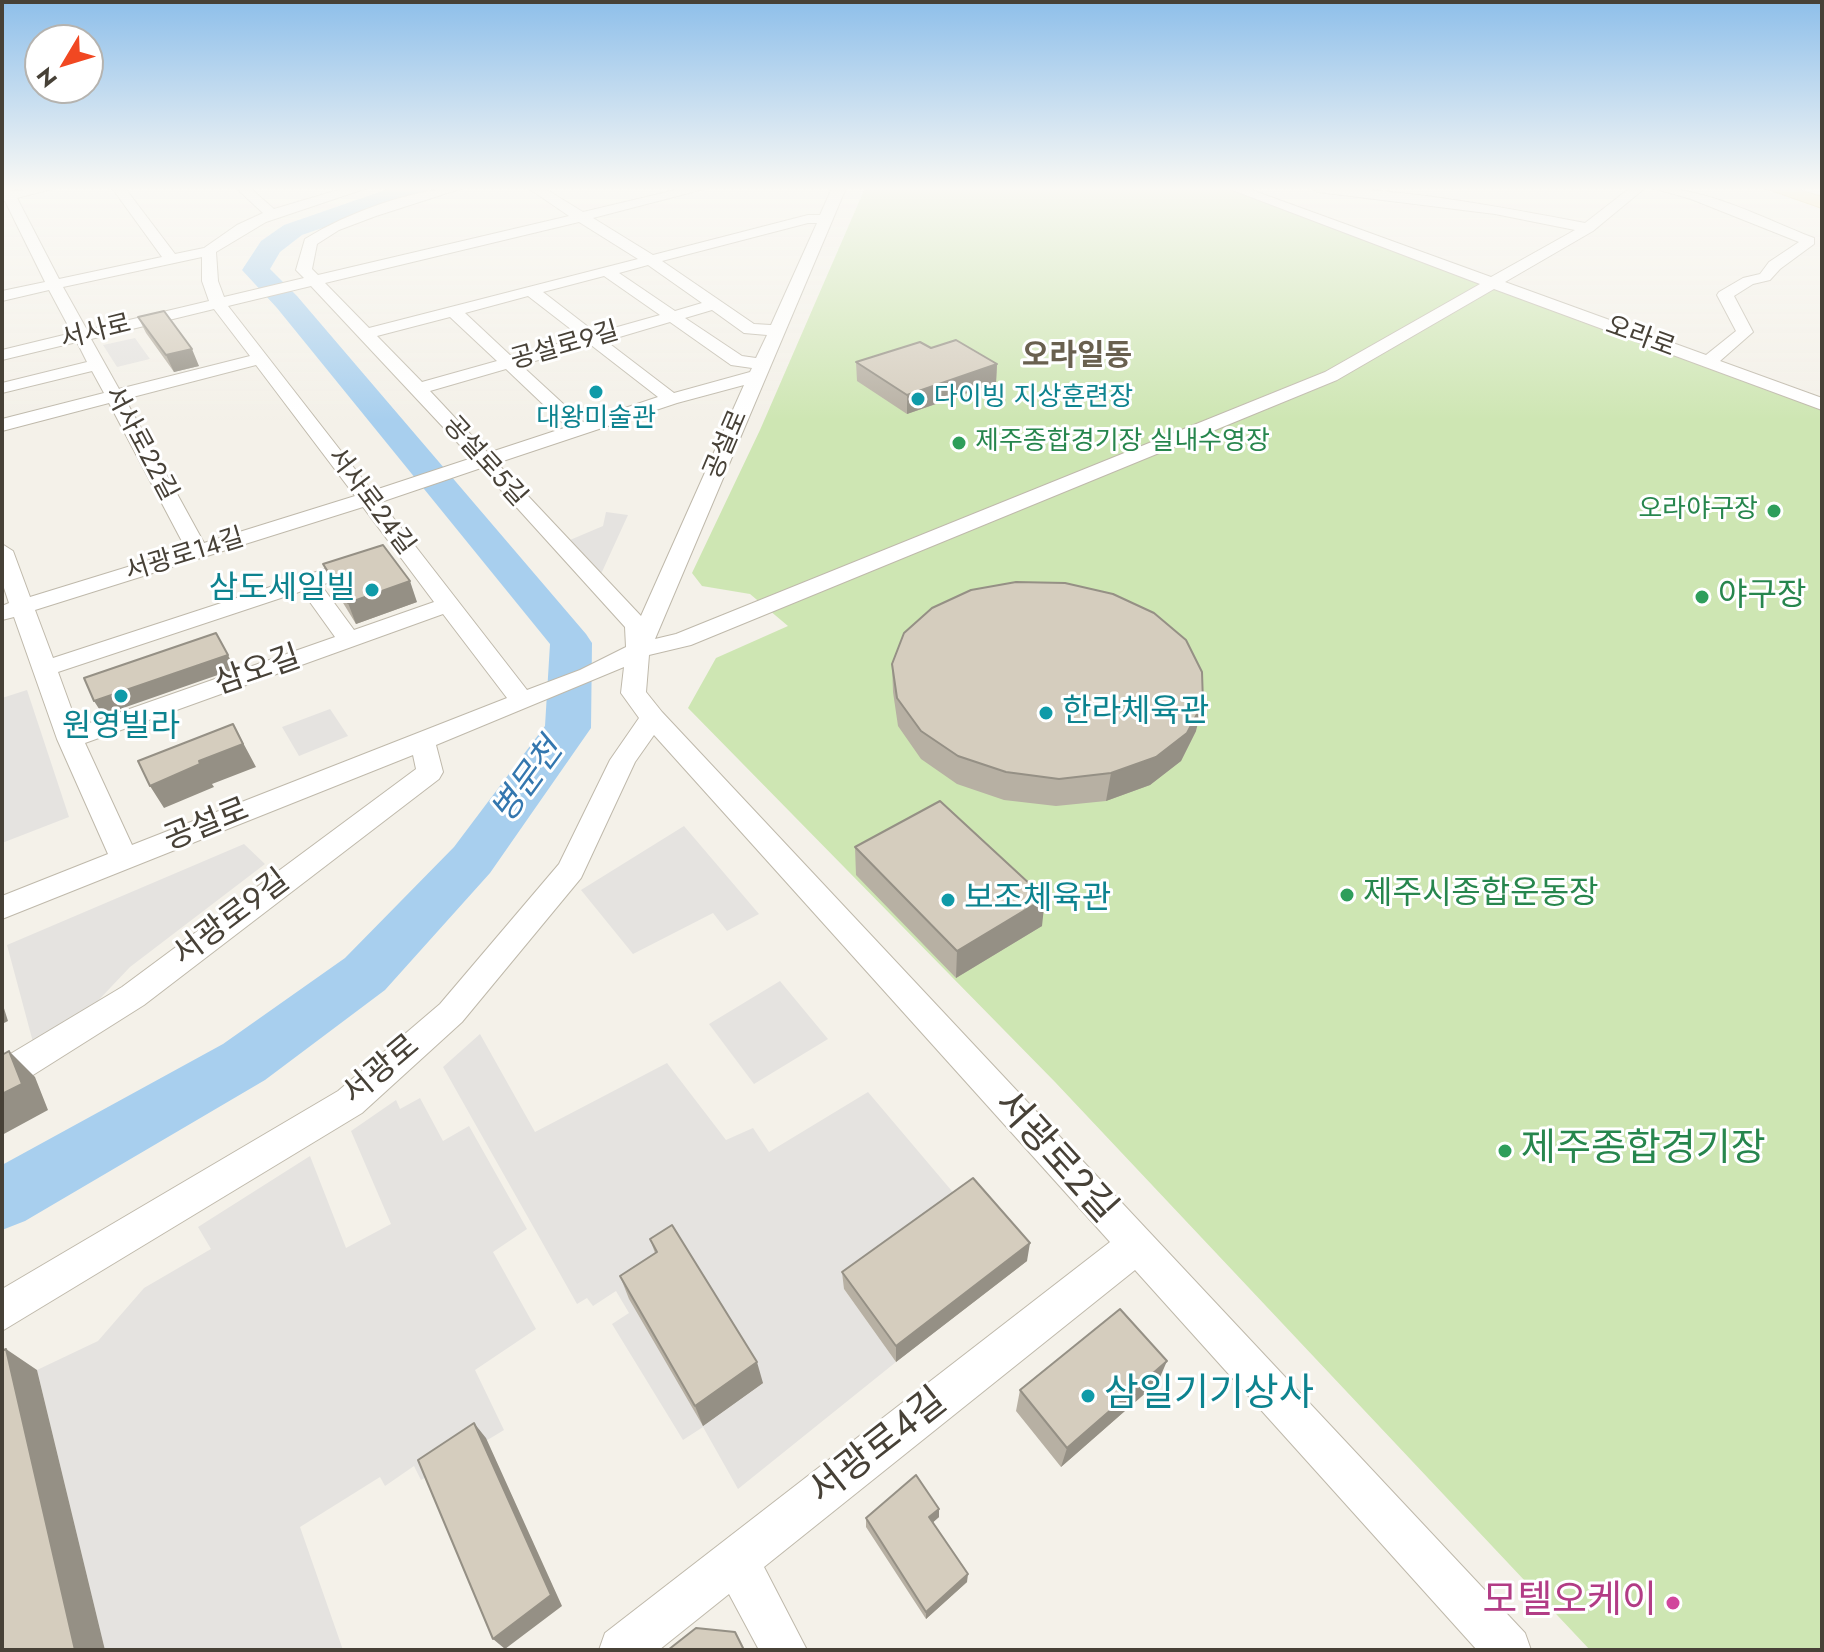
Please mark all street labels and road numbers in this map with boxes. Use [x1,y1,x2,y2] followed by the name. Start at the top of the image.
[57,309,135,357] street label: 서사로
[1601,311,1679,365] street label: 오라로
[508,317,622,377] street label: 공설로9길
[97,381,183,507] street label: 서사로22길
[699,406,755,484] street label: 공설로
[435,411,533,513] street label: 공설로5길
[320,442,420,562] street label: 서사로24길
[122,523,248,589] street label: 서광로14길
[210,639,306,705] street label: 삼오길
[159,792,255,860] street label: 공설로
[166,863,298,975] street label: 서광로9길
[336,1028,428,1114] street label: 서광로
[983,1083,1125,1233] street label: 서광로2길
[801,1380,957,1516] street label: 서광로4길

